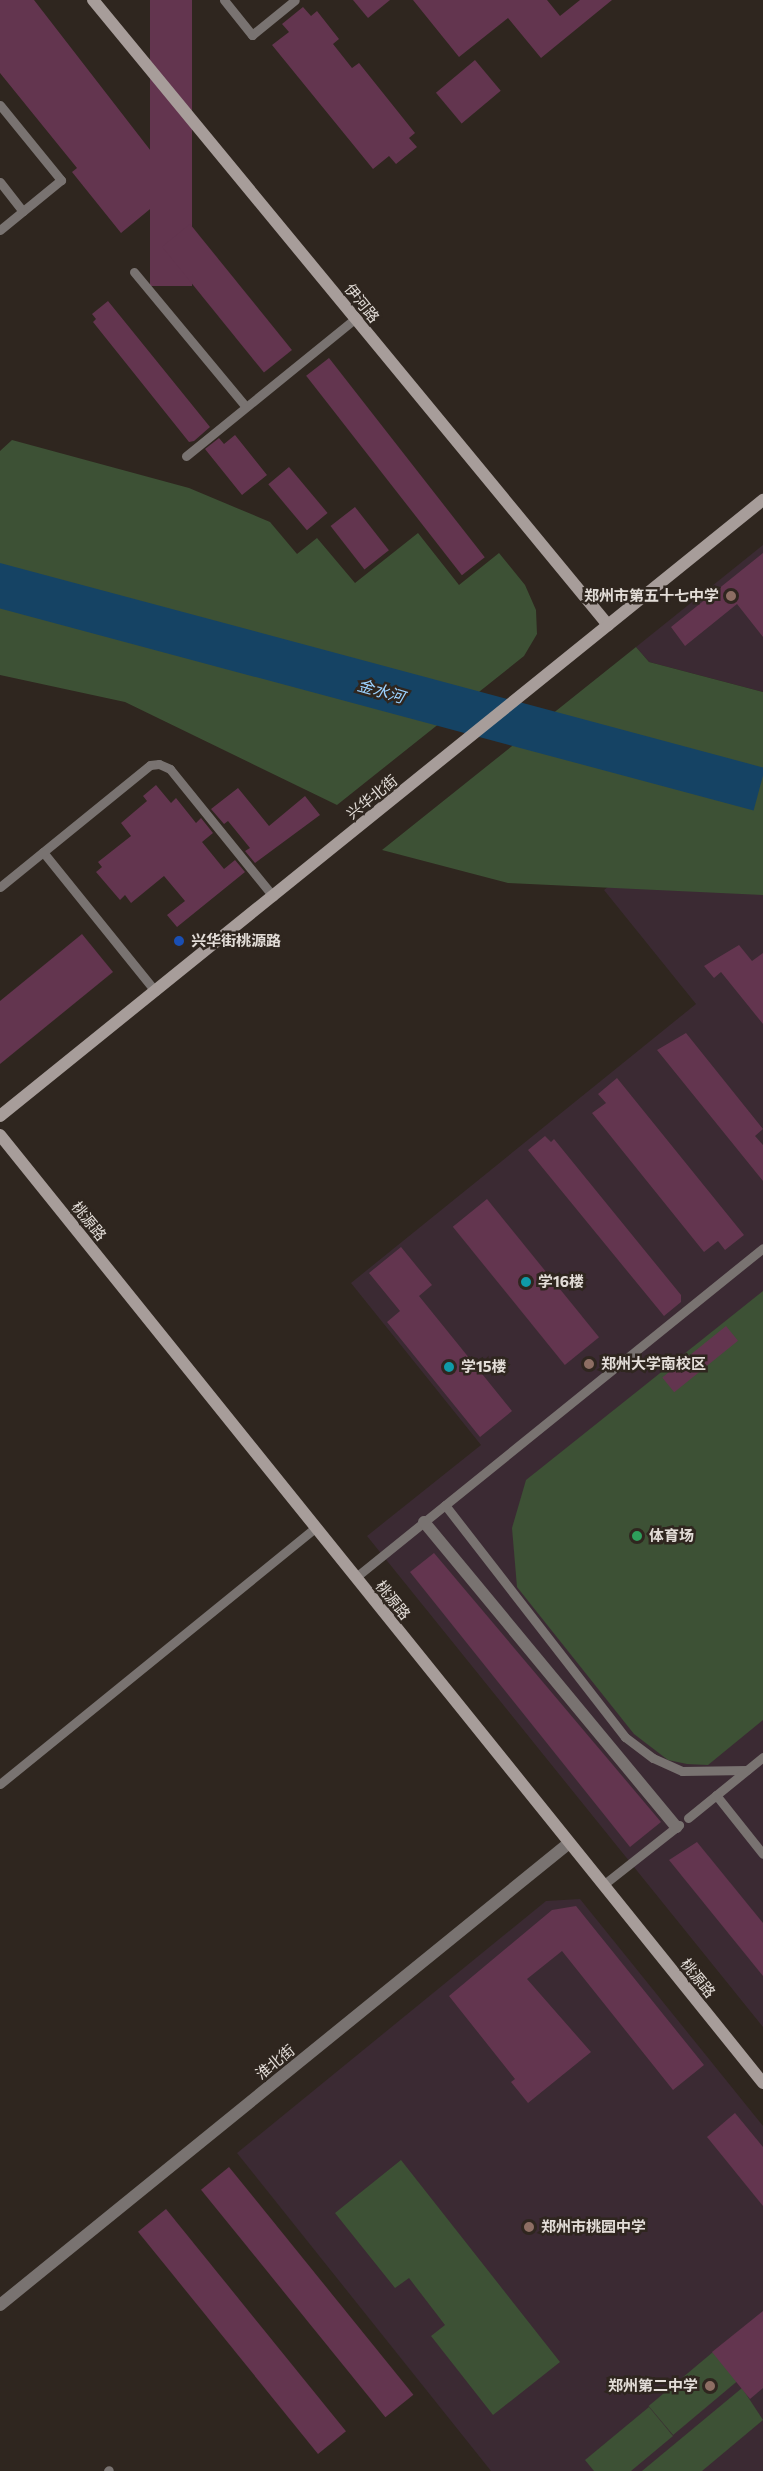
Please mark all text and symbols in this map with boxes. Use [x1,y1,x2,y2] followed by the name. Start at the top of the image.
[341,280,383,326] street label: 伊河路
[584,587,719,605] place label: 郑州市第五十七中学
[724,589,738,603] marker: 郑州市第五十七中学
[355,675,407,707] water label: 金水河
[343,771,401,823] street label: 兴华北街
[191,932,281,950] place label: 兴华街桃源路
[172,934,186,948] marker: 兴华街桃源路
[68,1198,110,1244] street label: 桃源路
[538,1273,584,1291] place label: 学16楼
[519,1275,533,1289] marker: 学16楼
[601,1355,706,1373] place label: 郑州大学南校区
[582,1357,596,1371] marker: 郑州大学南校区
[461,1358,507,1376] place label: 学15楼
[442,1360,456,1374] marker: 学15楼
[649,1527,694,1545] place label: 体育场
[630,1529,644,1543] marker: 体育场
[372,1577,414,1623] street label: 桃源路
[677,1955,719,2001] street label: 桃源路
[252,2041,298,2083] street label: 淮北街
[541,2218,646,2236] place label: 郑州市桃园中学
[522,2220,536,2234] marker: 郑州市桃园中学
[608,2377,698,2395] place label: 郑州第二中学
[703,2379,717,2393] marker: 郑州第二中学

